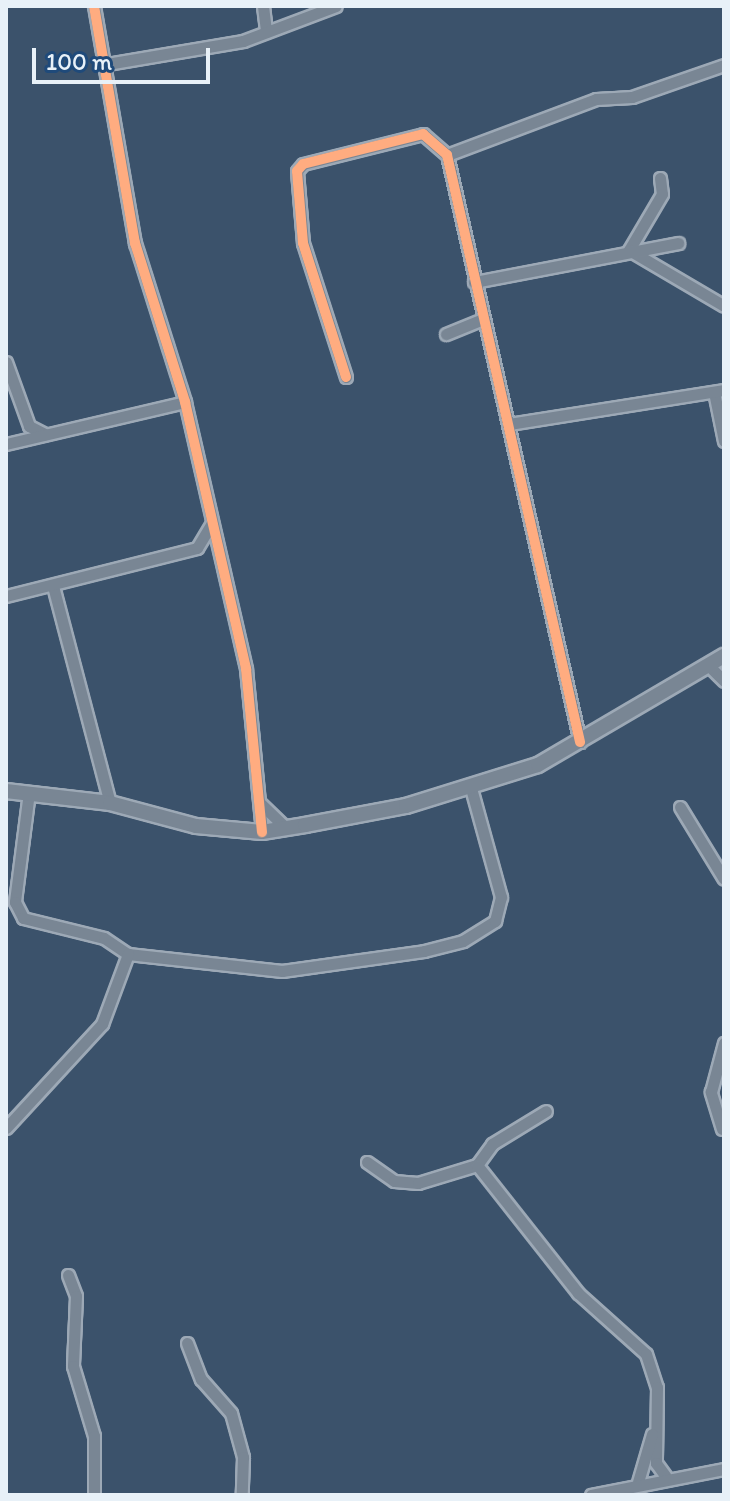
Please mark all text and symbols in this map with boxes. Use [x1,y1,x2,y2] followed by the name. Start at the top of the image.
[36,32,214,82] scale bar
[46,47,112,76] text: 100 m

